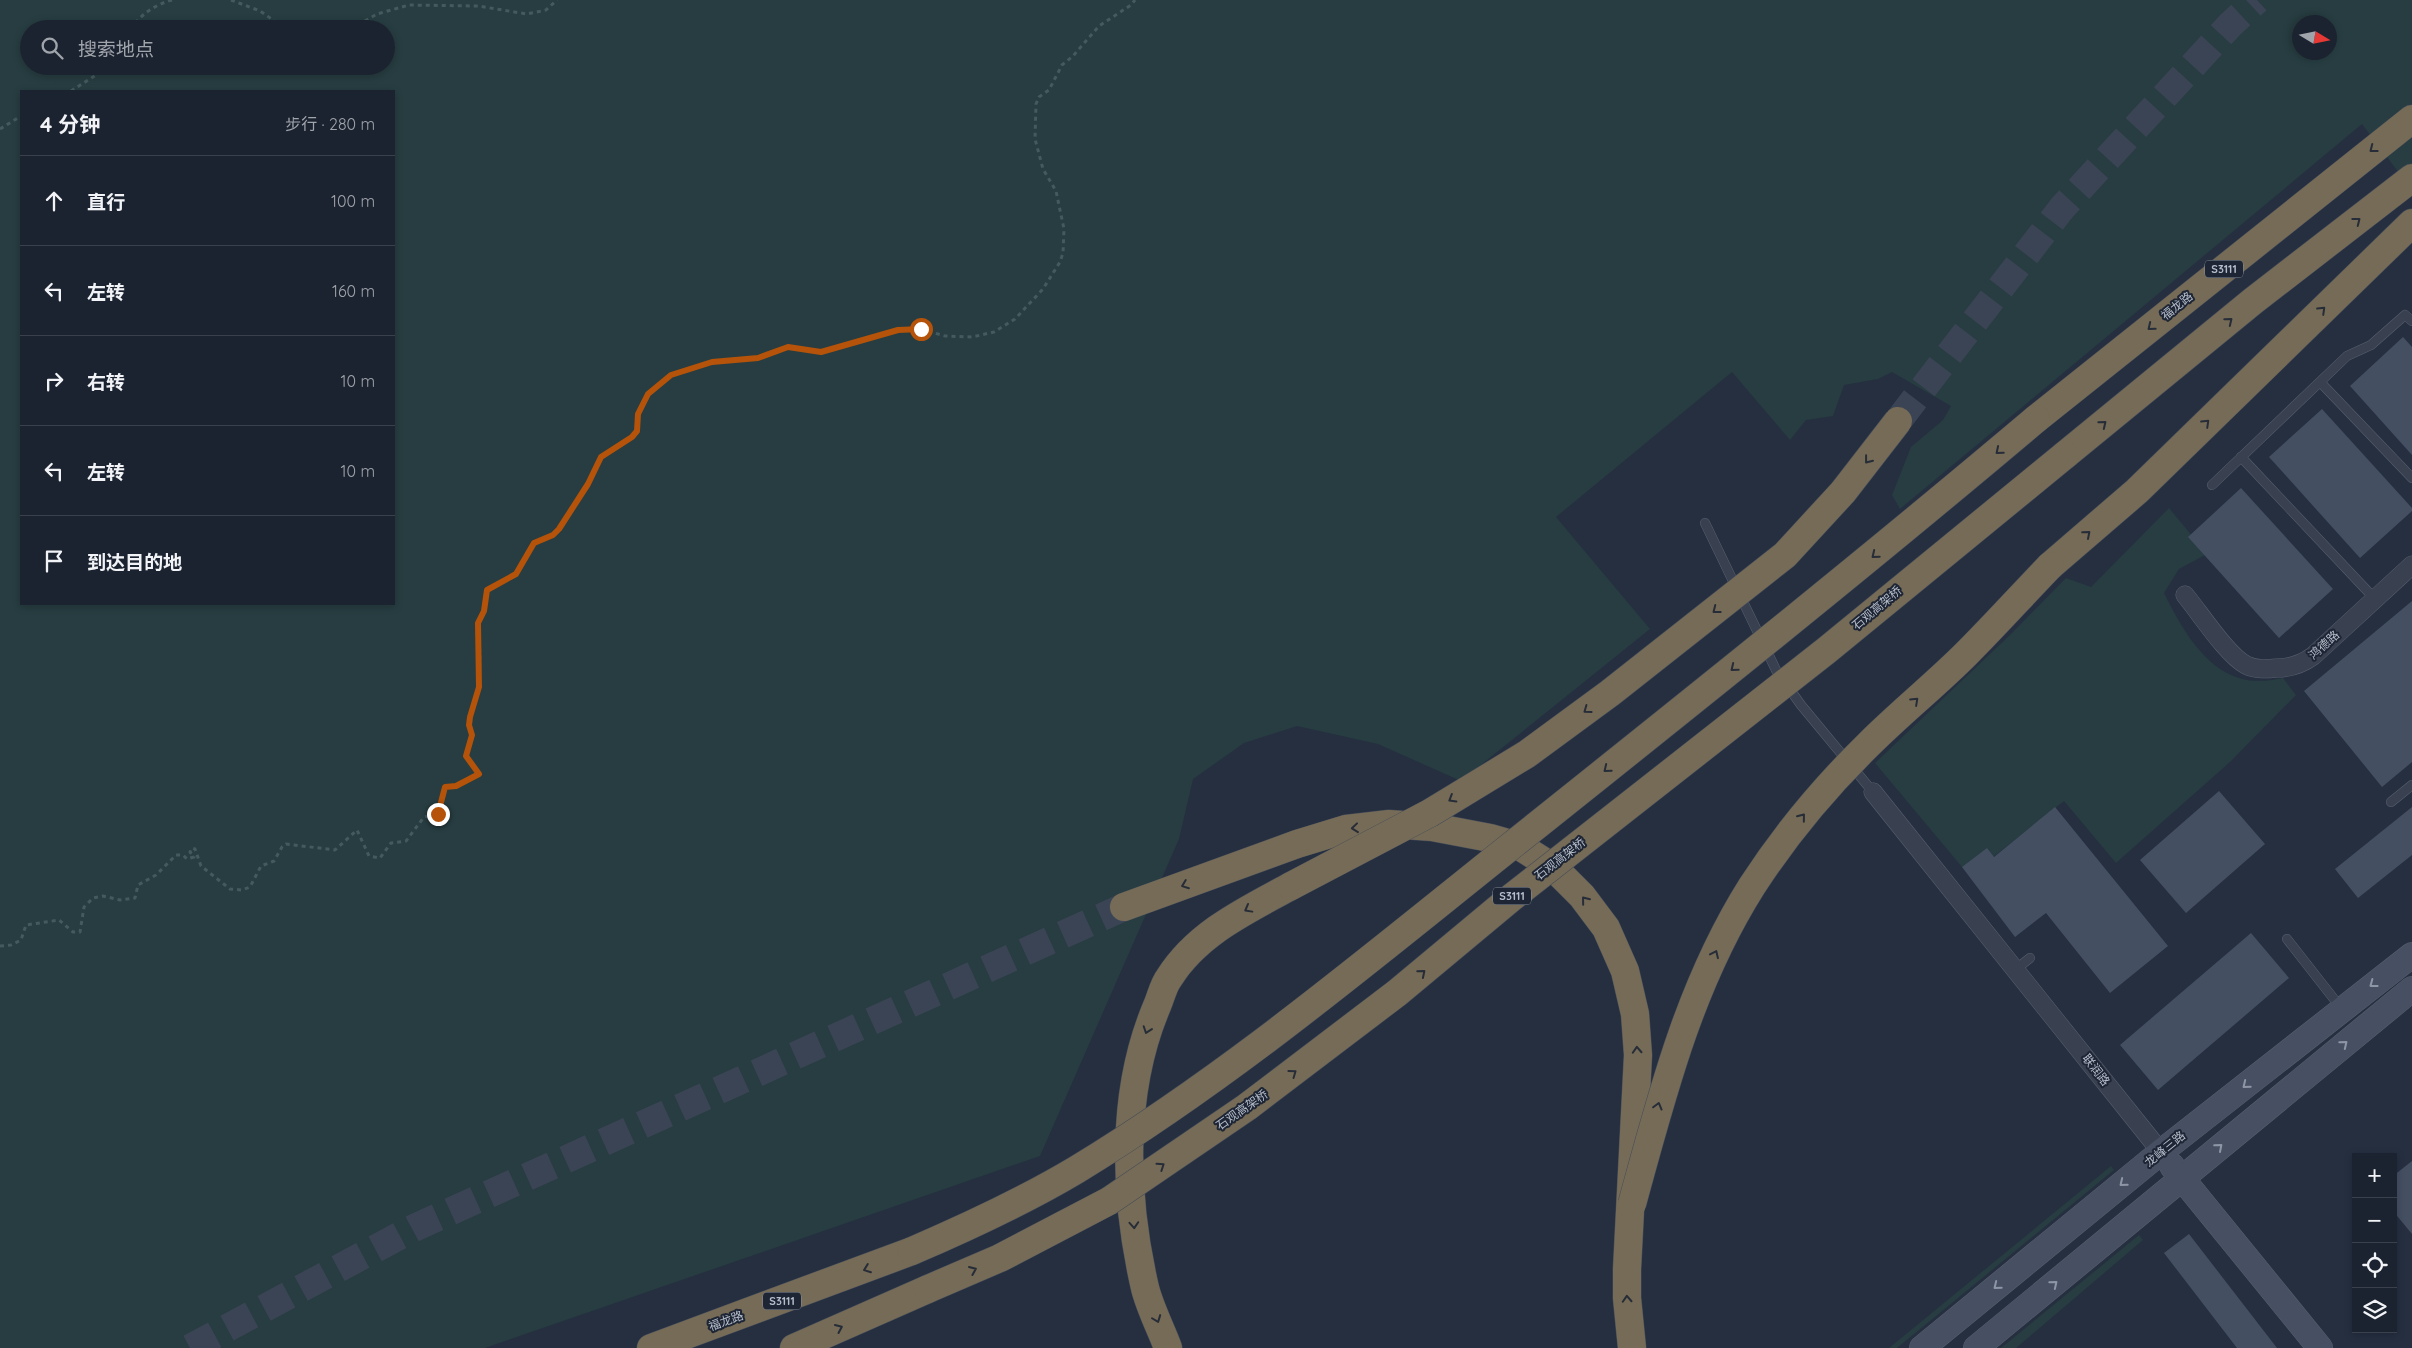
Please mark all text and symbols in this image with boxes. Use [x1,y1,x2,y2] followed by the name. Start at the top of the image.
[2292,15,2337,60] north arrow
[20,20,395,75] search box
[38,34,66,62] icon: search
[78,37,154,61] text: 搜索地点
[40,111,100,137] text: 4 分钟
[285,114,375,134] text: 步行 · 280 m
[2369,143,2379,152] one-way arrow
[40,187,68,215] icon: ahead
[87,190,125,214] text: 直行
[331,191,375,211] text: 100 m
[2351,218,2360,226] one-way arrow
[2205,260,2243,278] road number: S3111
[40,277,68,305] icon: left
[87,280,125,304] text: 左转
[332,281,375,301] text: 160 m
[2158,288,2195,323] street label: 福龙路
[2317,307,2326,316] one-way arrow
[910,318,933,341] route start
[2223,319,2232,327] one-way arrow
[2148,322,2157,330] one-way arrow
[40,367,68,395] icon: right
[87,370,125,394] text: 右转
[341,371,375,391] text: 10 m
[2200,420,2209,429] one-way arrow
[2097,421,2106,430] one-way arrow
[1996,445,2005,453] one-way arrow
[1866,454,1874,463] one-way arrow
[40,457,68,485] icon: left
[87,460,125,484] text: 左转
[341,461,375,481] text: 10 m
[2081,531,2090,540] one-way arrow
[40,547,68,575] icon: arrive
[1871,549,1880,558] one-way arrow
[87,550,182,574] text: 到达目的地
[1849,583,1904,633] street label: 石观高架桥
[1712,604,1721,613] one-way arrow
[2305,627,2342,662] street label: 鸿德路
[1731,662,1740,670] one-way arrow
[1909,698,1918,707] one-way arrow
[1583,704,1593,713] one-way arrow
[1604,764,1613,773] one-way arrow
[1448,793,1457,803] one-way arrow
[427,803,450,826] route end
[1797,814,1806,823] one-way arrow
[1351,822,1359,833] one-way arrow
[1531,834,1588,883] street label: 石观高架桥
[1181,879,1189,889] one-way arrow
[1493,888,1531,904] road number: S3111
[1582,897,1590,906] one-way arrow
[1245,903,1254,913] one-way arrow
[1709,950,1719,959] one-way arrow
[1416,969,1425,978] one-way arrow
[2369,978,2379,987] one-way arrow
[1143,1025,1153,1033] one-way arrow
[2339,1040,2348,1049] one-way arrow
[1632,1046,1643,1054] one-way arrow
[2079,1051,2113,1088] street label: 联润路
[1288,1070,1297,1079] one-way arrow
[2243,1080,2252,1088] one-way arrow
[1213,1086,1271,1133] street label: 石观高架桥
[1652,1101,1663,1110] one-way arrow
[2141,1128,2188,1170] street label: 龙峰三路
[2214,1144,2223,1153] one-way arrow
[2352,1153,2397,1333] map controls
[2352,1153,2397,1198] button: +
[1155,1163,1164,1172] one-way arrow
[2120,1178,2129,1186] one-way arrow
[2352,1198,2397,1243] button: −
[1128,1221,1139,1229] one-way arrow
[2352,1243,2397,1288] button: locate
[863,1263,872,1273] one-way arrow
[968,1265,977,1276] one-way arrow
[1994,1281,2003,1290] one-way arrow
[2048,1281,2057,1289] one-way arrow
[2352,1288,2397,1333] button: layers
[763,1292,801,1310] road number: S3111
[1622,1295,1633,1303] one-way arrow
[706,1307,745,1334] street label: 福龙路
[1151,1314,1161,1323] one-way arrow
[834,1324,843,1334] one-way arrow

